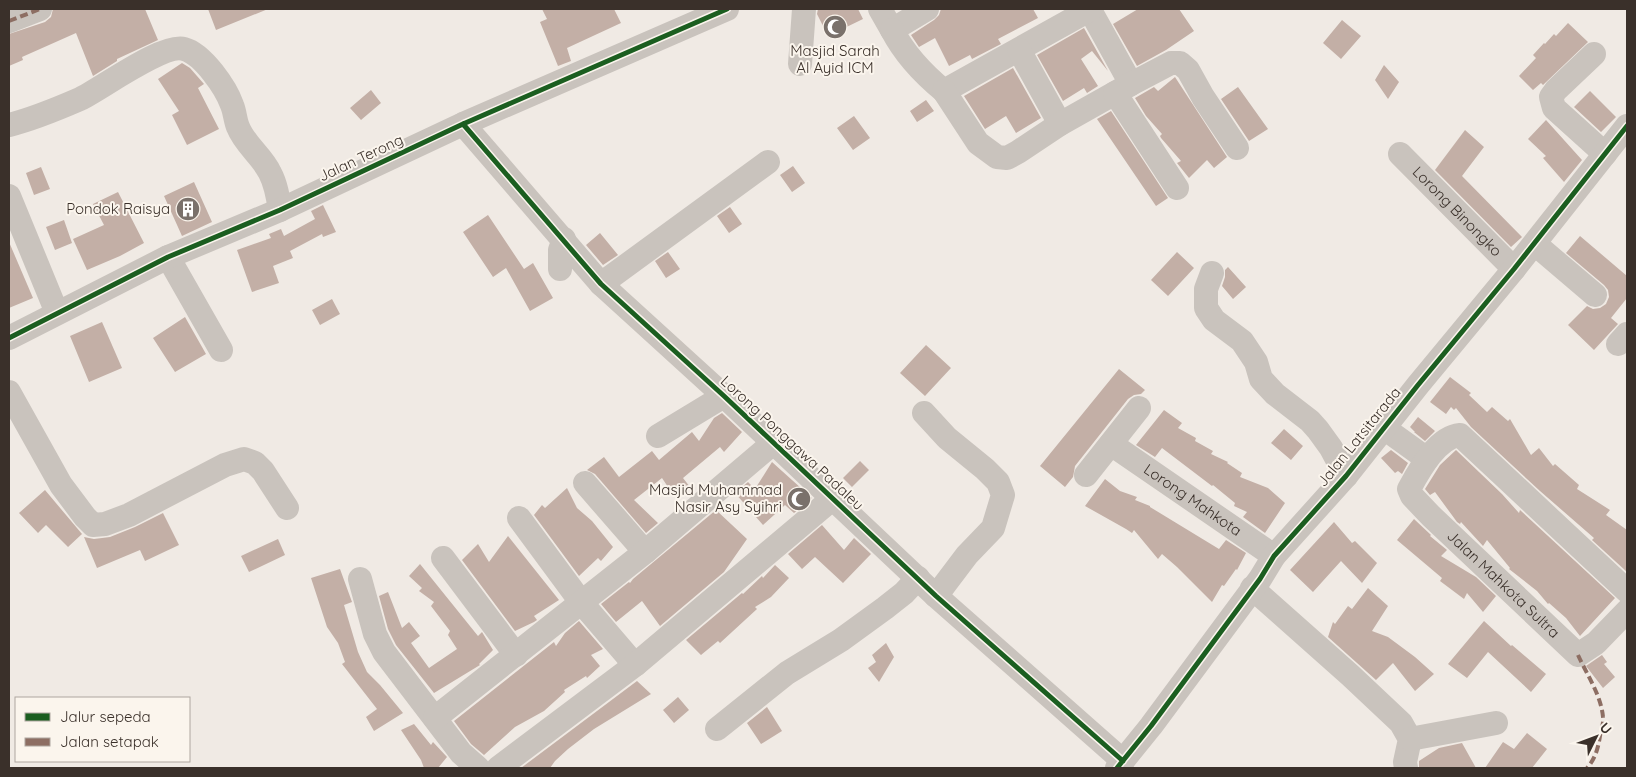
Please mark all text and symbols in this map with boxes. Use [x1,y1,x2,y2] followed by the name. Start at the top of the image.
[822,14,848,40] mosque icon: Masjid Sarah Al Ayid ICM
[790,41,880,77] place label: Masjid Sarah Al Ayid ICM
[315,130,406,185] street label: Jalan Terong
[1409,162,1506,260] street label: Lorong Binongko
[175,196,201,222] building icon: Pondok Raisya
[66,199,170,218] place label: Pondok Raisya
[717,371,868,514] street label: Lorong Ponggawa Padaleu
[1313,383,1405,490] street label: Jalan Latsitarada
[1140,459,1246,540] street label: Lorong Mahkota
[649,480,782,516] place label: Masjid Muhammad Nasir Asy Syihri
[786,486,812,512] mosque icon: Masjid Muhammad Nasir Asy Syihri
[1443,526,1564,642] street label: Jalan Mahkota Sultra
[15,697,190,762] legend
[60,707,151,726] text: Jalur sepeda
[1571,712,1621,762] north arrow
[1596,719,1616,738] text: U
[60,732,159,751] text: Jalan setapak

